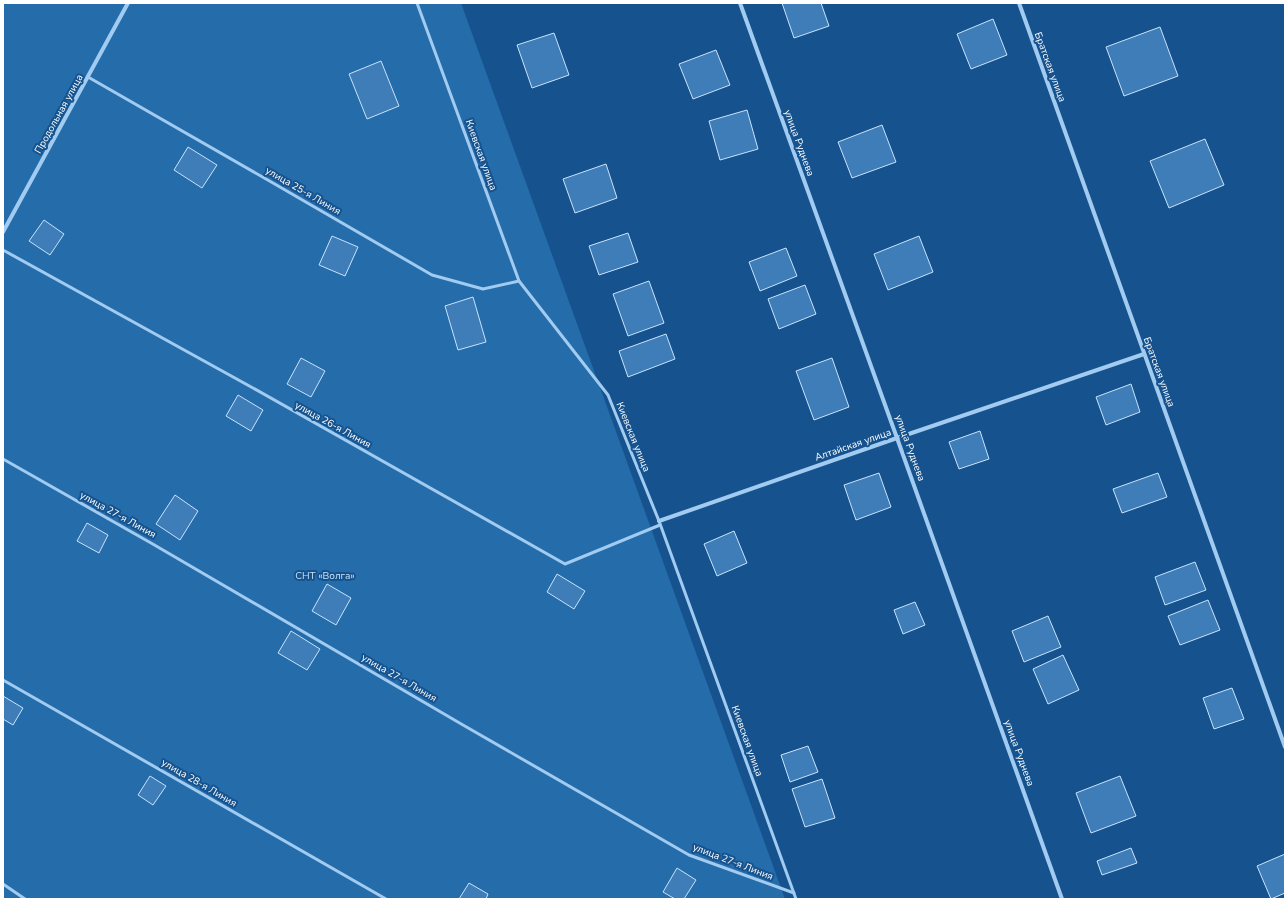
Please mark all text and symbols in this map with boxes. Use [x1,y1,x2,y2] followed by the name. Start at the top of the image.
[1031,30,1069,104] street label: Братская улица
[31,72,87,156] street label: Продольная улица
[780,108,818,178] street label: улица Руднева
[462,118,500,192] street label: Киевская улица
[263,164,343,218] street label: улица 25-я Линия
[1140,335,1178,409] street label: Братская улица
[292,398,374,452] street label: улица 26-я Линия
[613,400,653,474] street label: Киевская улица
[891,413,929,483] street label: улица Руднева
[813,425,893,465] street label: Алтайская улица
[77,488,159,542] street label: улица 27-я Линия
[295,569,355,583] park label: СНТ «Волга»
[359,651,439,705] street label: улица 27-я Линия
[728,704,766,778] street label: Киевская улица
[1000,718,1038,788] street label: улица Руднева
[159,756,239,810] street label: улица 28-я Линия
[691,840,775,884] street label: улица 27-я Линия

